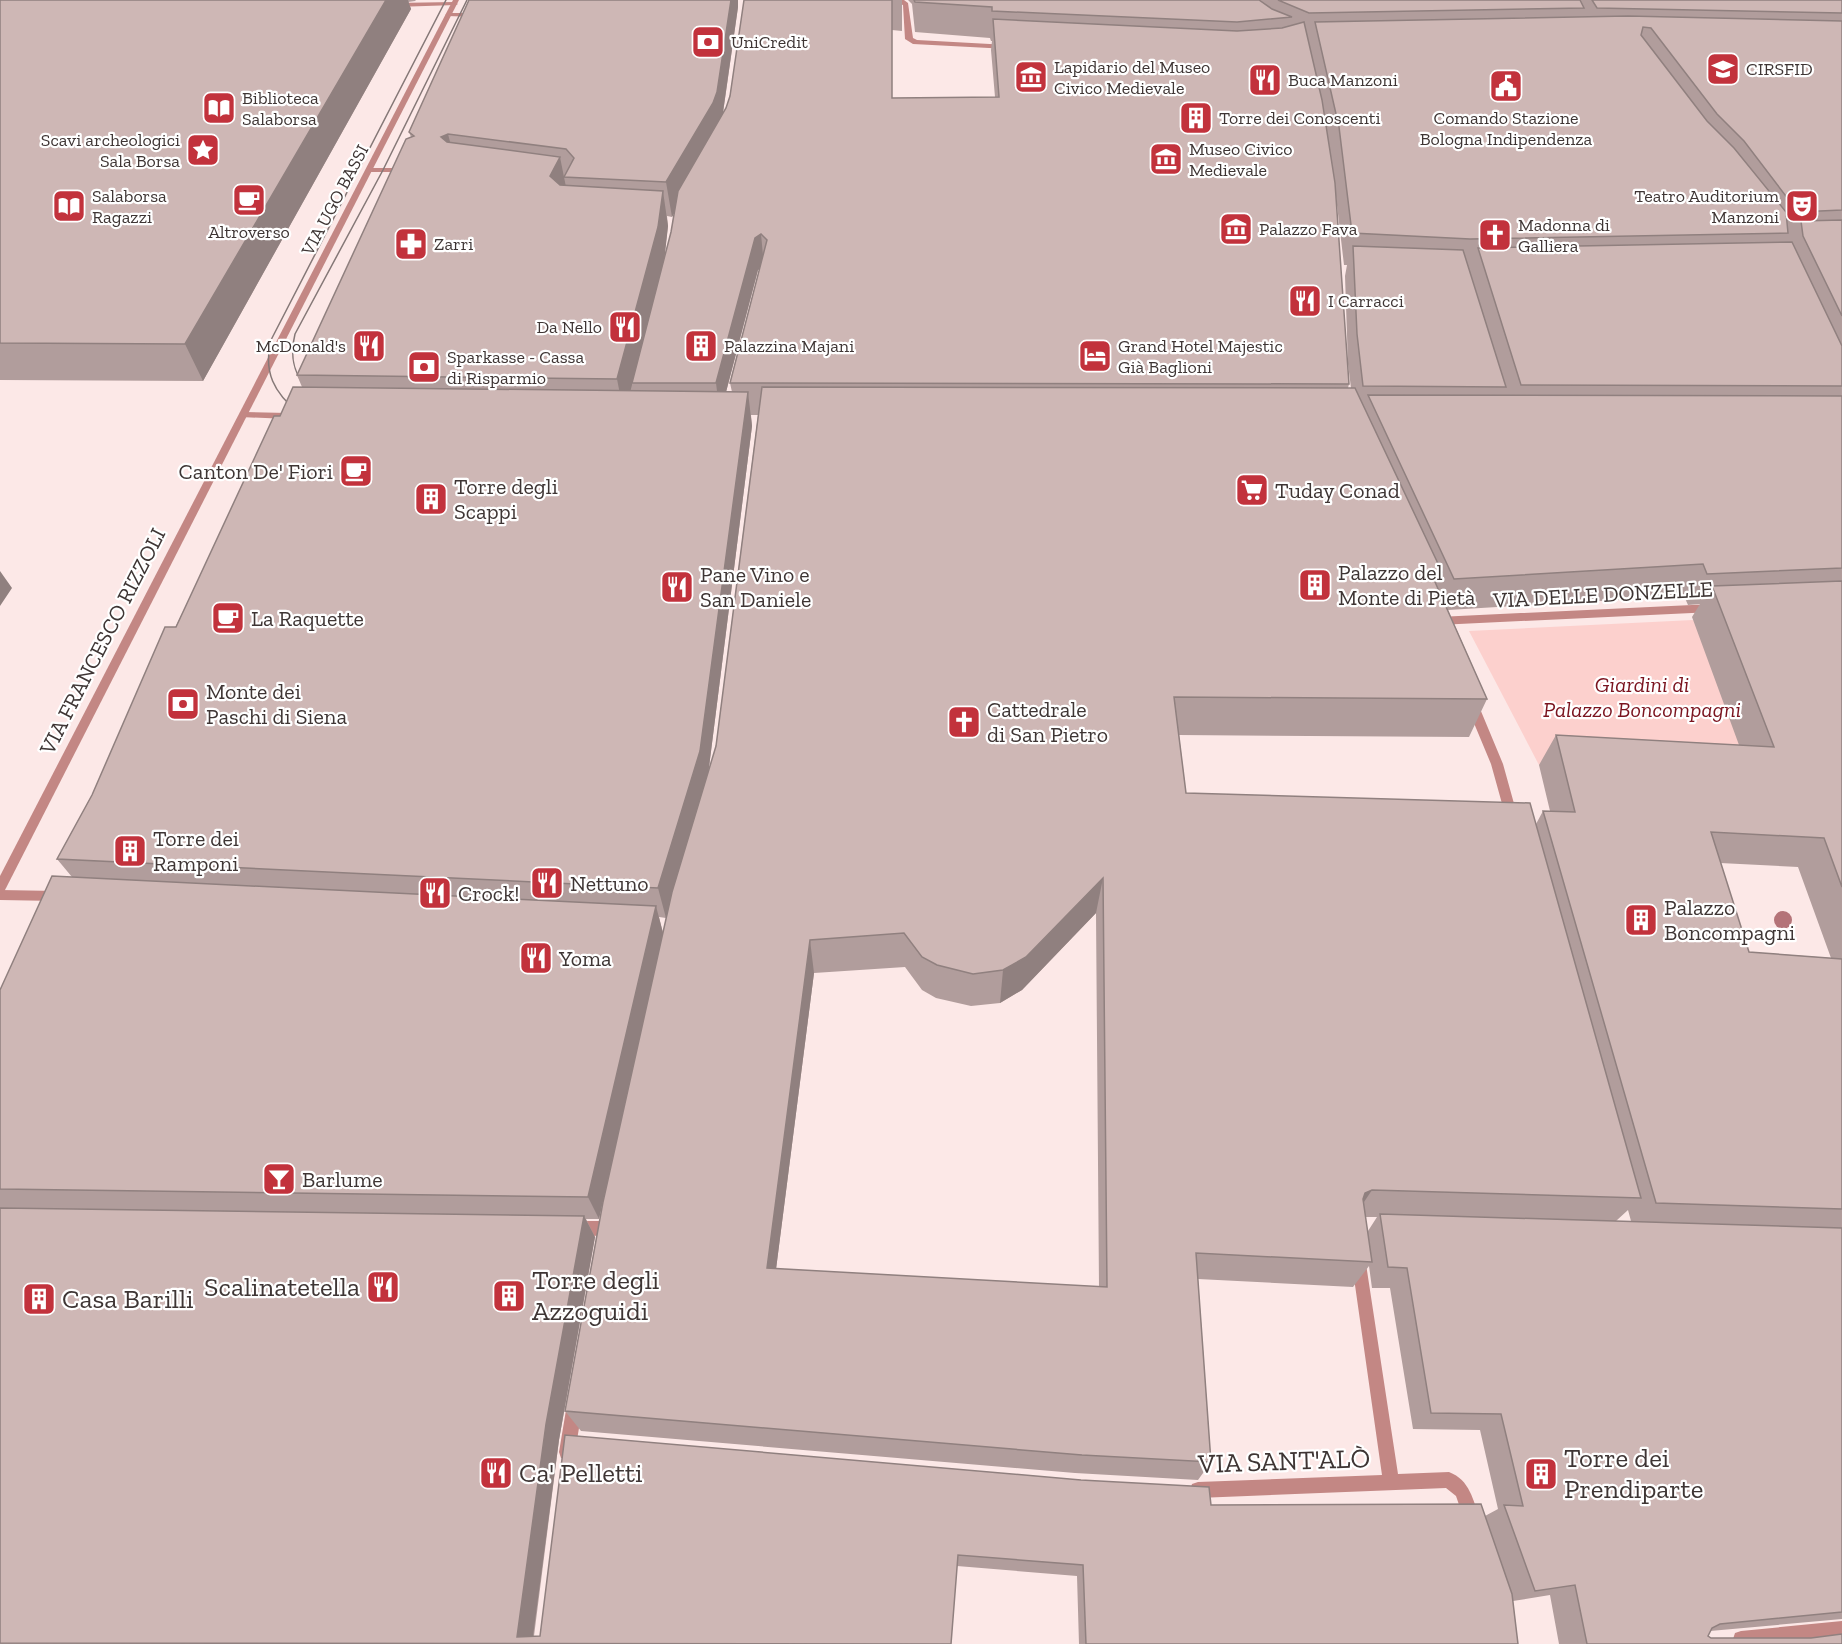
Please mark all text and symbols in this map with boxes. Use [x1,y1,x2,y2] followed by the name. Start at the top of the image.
[690,24,726,60] bank icon: UniCredit
[731,31,808,53] place label: UniCredit
[1705,51,1741,87] school or university icon: CIRSFID
[1054,56,1210,99] place label: Lapidario del Museo Civico Medievale
[1746,58,1813,80] place label: CIRSFID
[1013,59,1049,95] museum icon: Lapidario del Museo Civico Medievale
[1247,62,1283,98] restaurant icon: Buca Manzoni
[1488,68,1524,104] public building icon: Comando Stazione Bologna Indipendenza
[1288,69,1398,91] place label: Buca Manzoni
[242,87,319,130] place label: Biblioteca Salaborsa
[201,90,237,126] library icon: Biblioteca Salaborsa
[1178,100,1214,136] building icon: Torre dei Conoscenti
[1219,107,1380,129] place label: Torre dei Conoscenti
[1420,107,1593,150] place label: Comando Stazione Bologna Indipendenza
[41,129,180,172] place label: Scavi archeologici Sala Borsa
[185,132,221,168] place icon: Scavi archeologici Sala Borsa
[1189,138,1292,181] place label: Museo Civico Medievale
[296,141,373,260] street label: VIA UGO BASSI
[1148,141,1184,177] museum icon: Museo Civico Medievale
[231,182,267,218] cafe icon: Altroverso
[92,185,167,228] place label: Salaborsa Ragazzi
[1634,185,1779,228] place label: Teatro Auditorium Manzoni
[51,188,87,224] library icon: Salaborsa Ragazzi
[1784,188,1820,224] theatre icon: Teatro Auditorium Manzoni
[1218,211,1254,247] museum icon: Palazzo Fava
[1518,214,1610,257] place label: Madonna di Galliera
[1477,217,1513,253] church icon: Madonna di Galliera
[1259,218,1358,240] place label: Palazzo Fava
[208,221,290,243] place label: Altroverso
[393,226,429,262] pharmacy icon: Zarri
[434,233,473,255] place label: Zarri
[1287,283,1323,319] restaurant icon: I Carracci
[1328,290,1404,312] place label: I Carracci
[607,309,643,345] restaurant icon: Da Nello
[536,316,602,338] place label: Da Nello
[351,328,387,364] restaurant icon: McDonald's
[683,328,719,364] building icon: Palazzina Majani
[256,335,346,357] place label: McDonald's
[724,335,854,357] place label: Palazzina Majani
[1118,335,1283,378] place label: Grand Hotel Majestic Già Baglioni
[1077,338,1113,374] hotel icon: Grand Hotel Majestic Già Baglioni
[447,346,584,389] place label: Sparkasse - Cassa di Risparmio
[406,349,442,385] bank icon: Sparkasse - Cassa di Risparmio
[338,453,374,489] cafe icon: Canton De' Fiori
[179,458,333,485] place label: Canton De' Fiori
[1234,472,1270,508] supermarket icon: Tuday Conad
[454,473,558,525] place label: Torre degli Scappi
[1275,477,1400,504] place label: Tuday Conad
[413,481,449,517] building icon: Torre degli Scappi
[33,523,171,760] street label: VIA FRANCESCO RIZZOLI
[1338,559,1476,611] place label: Palazzo del Monte di Pietà
[700,561,811,613] place label: Pane Vino e San Daniele
[1297,567,1333,603] building icon: Palazzo del Monte di Pietà
[659,569,695,605] restaurant icon: Pane Vino e San Daniele
[1491,575,1714,614] street label: VIA DELLE DONZELLE
[210,600,246,636] cafe icon: La Raquette
[251,605,364,632] place label: La Raquette
[1543,671,1741,723] park label: Giardini di Palazzo Boncompagni
[206,678,347,730] place label: Monte dei Paschi di Siena
[165,686,201,722] bank icon: Monte dei Paschi di Siena
[987,696,1108,748] place label: Cattedrale di San Pietro
[946,704,982,740] church icon: Cattedrale di San Pietro
[153,825,239,877] place label: Torre dei Ramponi
[112,833,148,869] building icon: Torre dei Ramponi
[529,865,565,901] restaurant icon: Nettuno
[570,870,649,897] place label: Nettuno
[417,875,453,911] restaurant icon: Crock!
[458,880,520,907] place label: Crock!
[1664,894,1795,946] place label: Palazzo Boncompagni
[1623,902,1659,938] building icon: Palazzo Boncompagni
[518,940,554,976] restaurant icon: Yoma
[558,945,612,972] place label: Yoma
[261,1161,297,1197] bar icon: Barlume
[302,1166,383,1193] place label: Barlume
[532,1264,660,1327] place label: Torre degli Azzoguidi
[365,1269,401,1305] restaurant icon: Scalinatetella
[204,1271,360,1303] place label: Scalinatetella
[491,1278,527,1314] building icon: Torre degli Azzoguidi
[21,1281,57,1317] building icon: Casa Barilli
[62,1283,194,1315] place label: Casa Barilli
[1196,1442,1371,1480] street label: VIA SANT'ALÒ
[1564,1442,1703,1505] place label: Torre dei Prendiparte
[478,1455,514,1491] restaurant icon: Ca' Pelletti
[1523,1456,1559,1492] building icon: Torre dei Prendiparte
[519,1457,643,1489] place label: Ca' Pelletti

